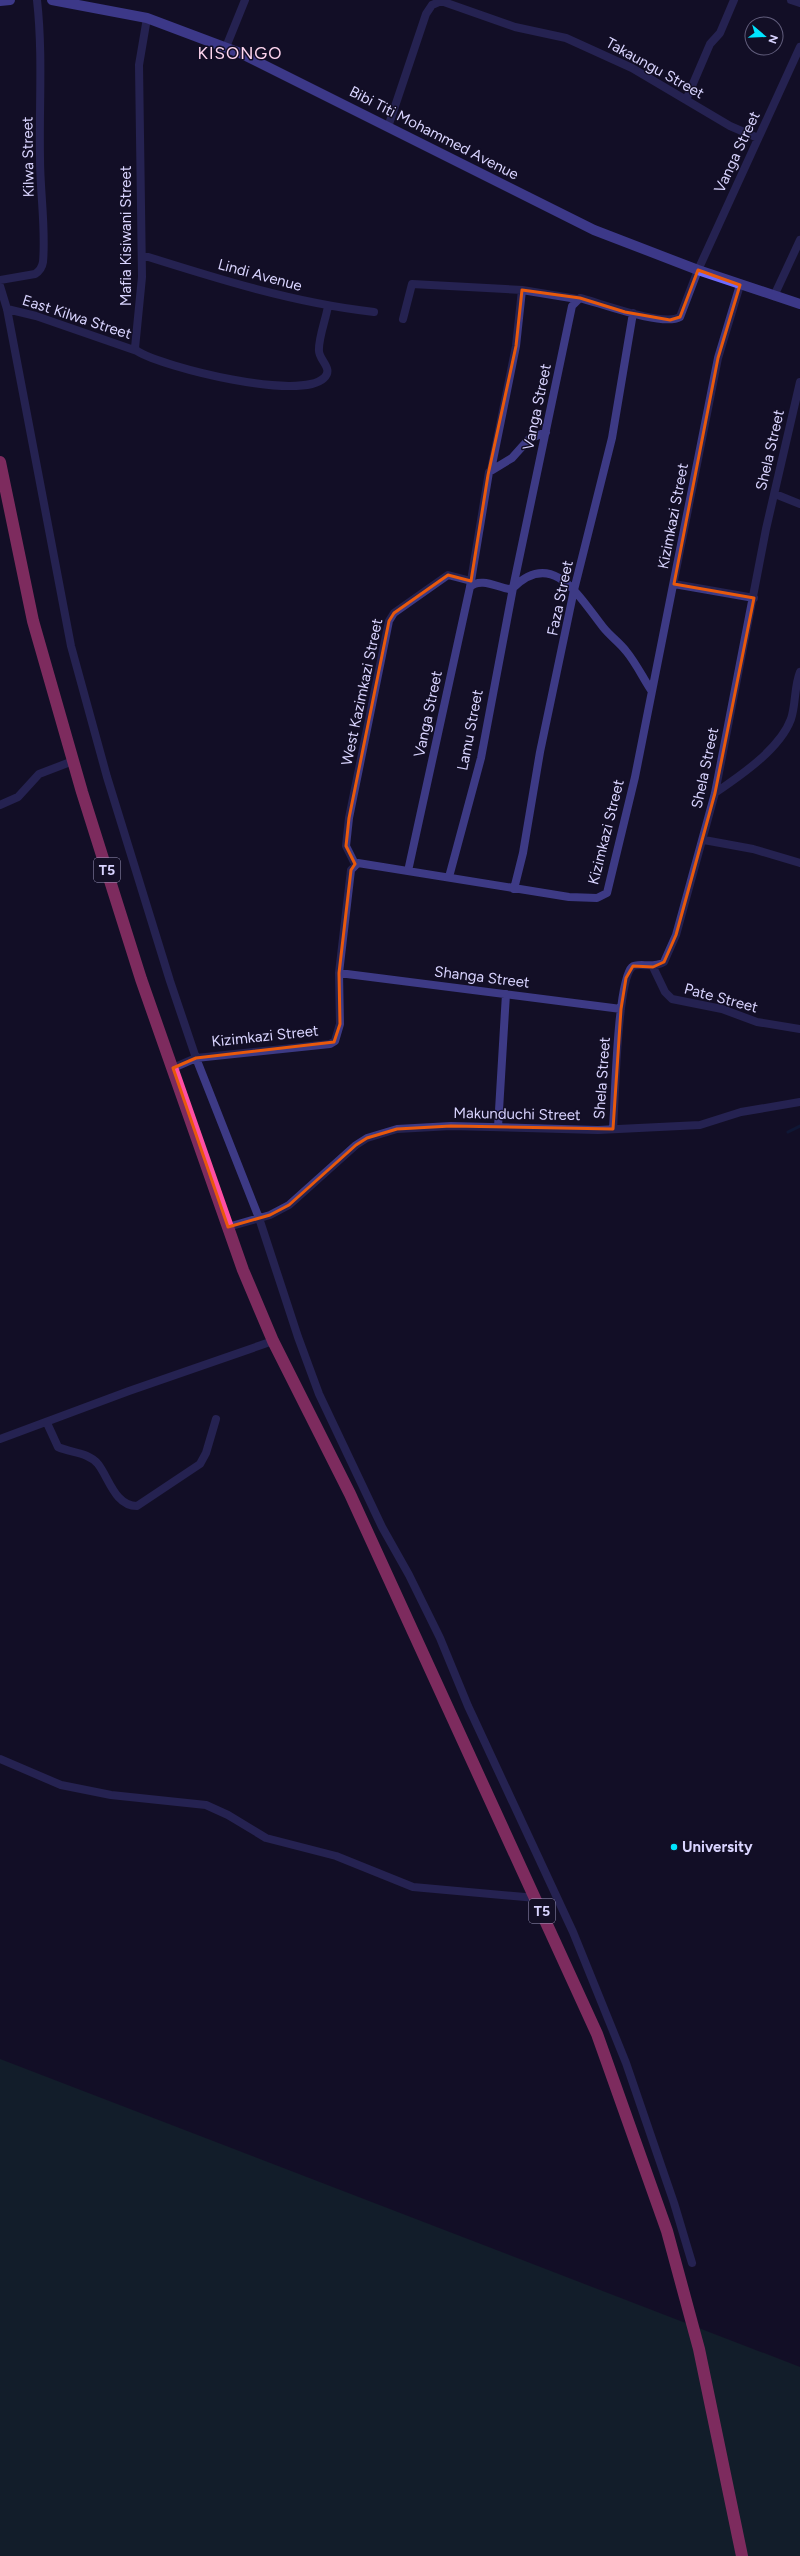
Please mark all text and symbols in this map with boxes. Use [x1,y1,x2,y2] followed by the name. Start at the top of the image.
[744,16,784,56] north arrow
[765,33,781,45] text: N
[603,34,707,103] street label: Takaungu Street
[198,43,282,63] district label: KISONGO
[346,82,522,184] street label: Bibi Titi Mohammed Avenue
[710,108,764,196] street label: Vanga Street
[18,116,38,198] street label: Kilwa Street
[117,165,135,306] street label: Mafia Kisiwani Street
[216,255,304,295] street label: Lindi Avenue
[20,291,134,343] street label: East Kilwa Street
[519,362,555,452] street label: Vanga Street
[752,408,788,492] street label: Shela Street
[654,461,692,571] street label: Kizimkazi Street
[543,558,577,637] street label: Faza Street
[338,616,386,767] street label: West Kazimkazi Street
[410,669,446,759] street label: Vanga Street
[453,688,487,772] street label: Lamu Street
[688,725,722,810] street label: Shela Street
[584,777,628,886] street label: Kizimkazi Street
[94,858,120,882] road number: T5
[433,962,531,992] street label: Shanga Street
[682,980,760,1017] street label: Pate Street
[211,1021,320,1051] street label: Kizimkazi Street
[590,1036,614,1120] street label: Shela Street
[453,1104,581,1124] street label: Makunduchi Street
[682,1838,753,1856] place label: University
[669,1842,679,1852] marker: University
[529,1899,555,1923] road number: T5

